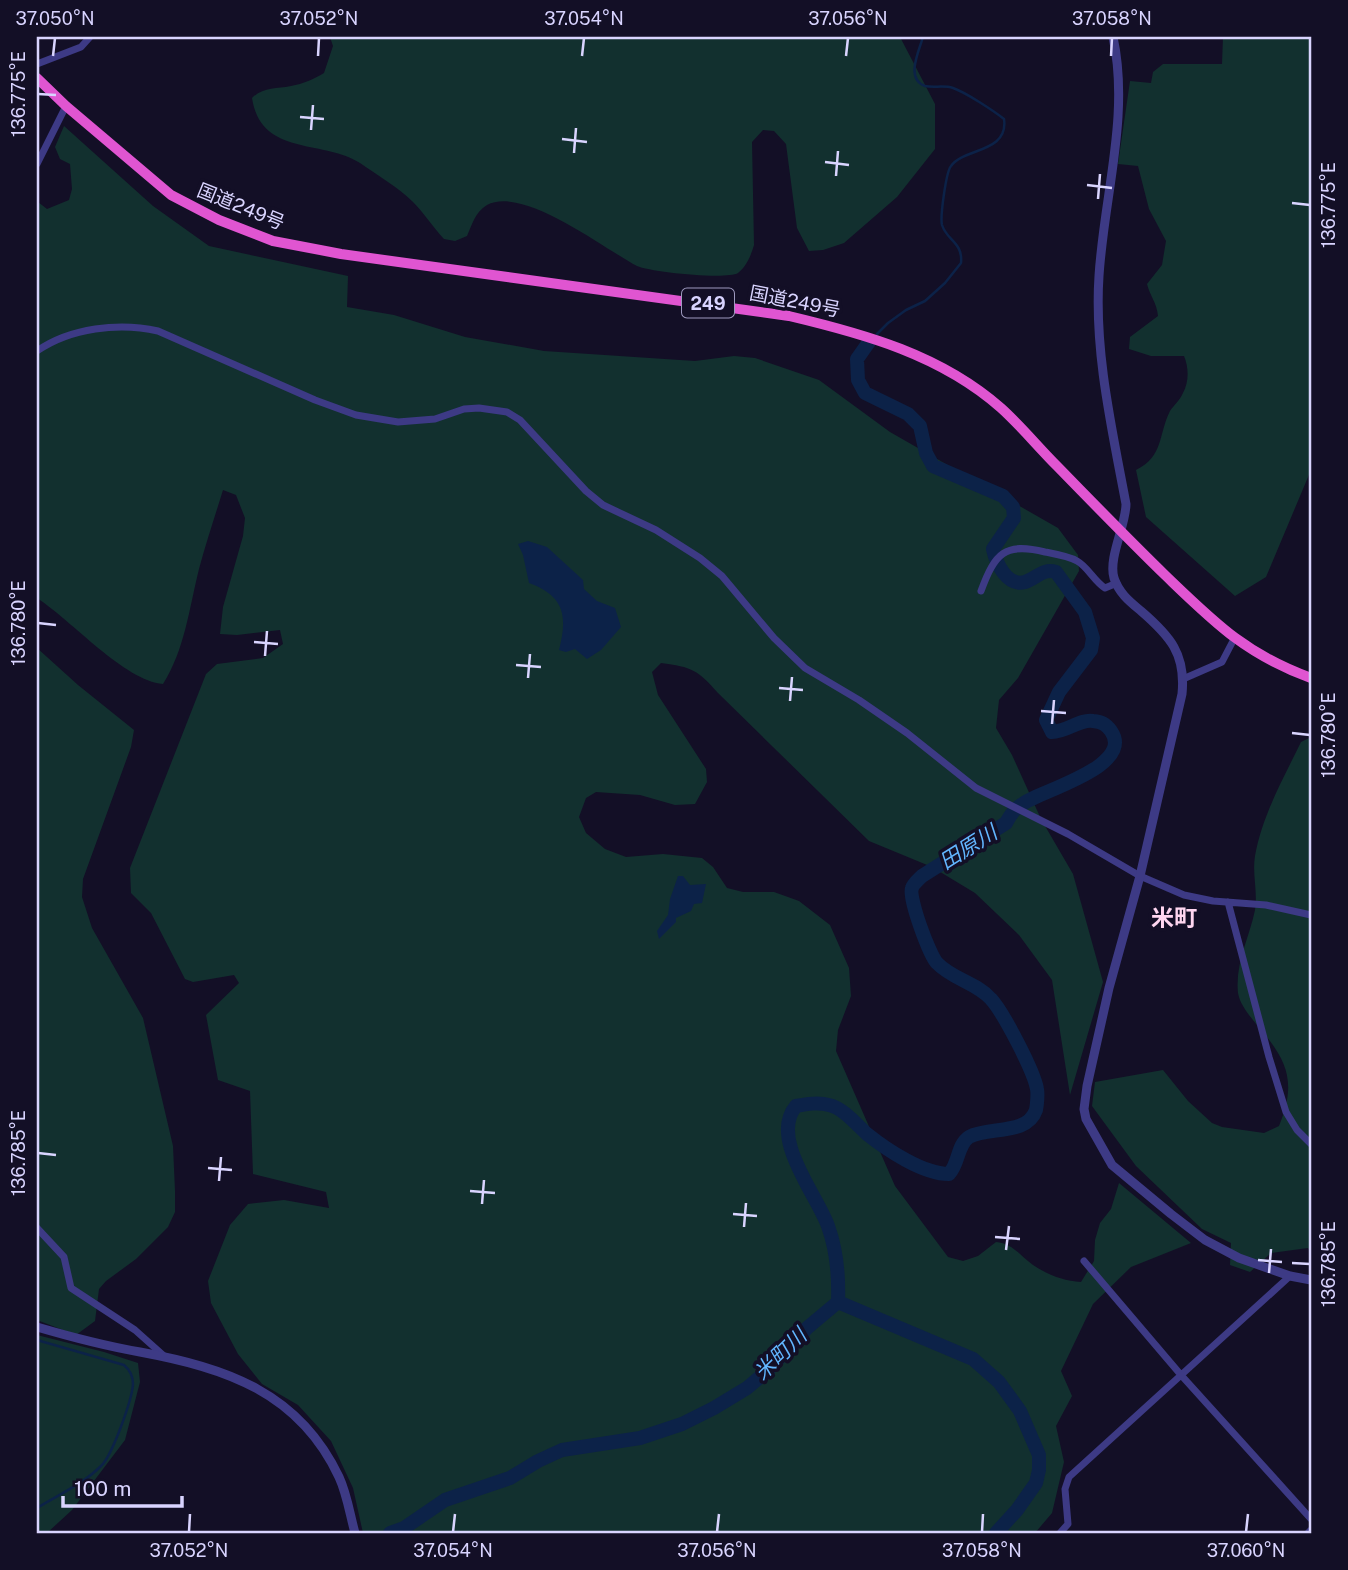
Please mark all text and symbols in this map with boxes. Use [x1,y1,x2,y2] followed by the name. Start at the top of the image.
[15,8,95,29] text: 37.050°N
[280,8,358,29] text: 37.052°N
[544,8,624,29] text: 37.054°N
[808,8,888,29] text: 37.056°N
[1072,8,1152,29] text: 37.058°N
[8,51,29,137] text: 136.775°E
[1318,162,1339,248] text: 136.775°E
[194,179,288,233] street label: 国道249号
[748,281,842,321] street label: 国道249号
[682,288,734,318] road number: 249
[8,580,29,666] text: 136.780°E
[1318,692,1339,778] text: 136.780°E
[935,819,1003,874] water label: 田原川
[1151,904,1197,931] district label: 米町
[8,1110,29,1196] text: 136.785°E
[1318,1221,1339,1307] text: 136.785°E
[749,1322,813,1385] water label: 米町川
[63,1465,182,1509] scale bar
[74,1476,131,1501] text: 100 m
[150,1540,228,1561] text: 37.052°N
[413,1540,493,1561] text: 37.054°N
[677,1540,757,1561] text: 37.056°N
[942,1540,1022,1561] text: 37.058°N
[1207,1540,1285,1561] text: 37.060°N

